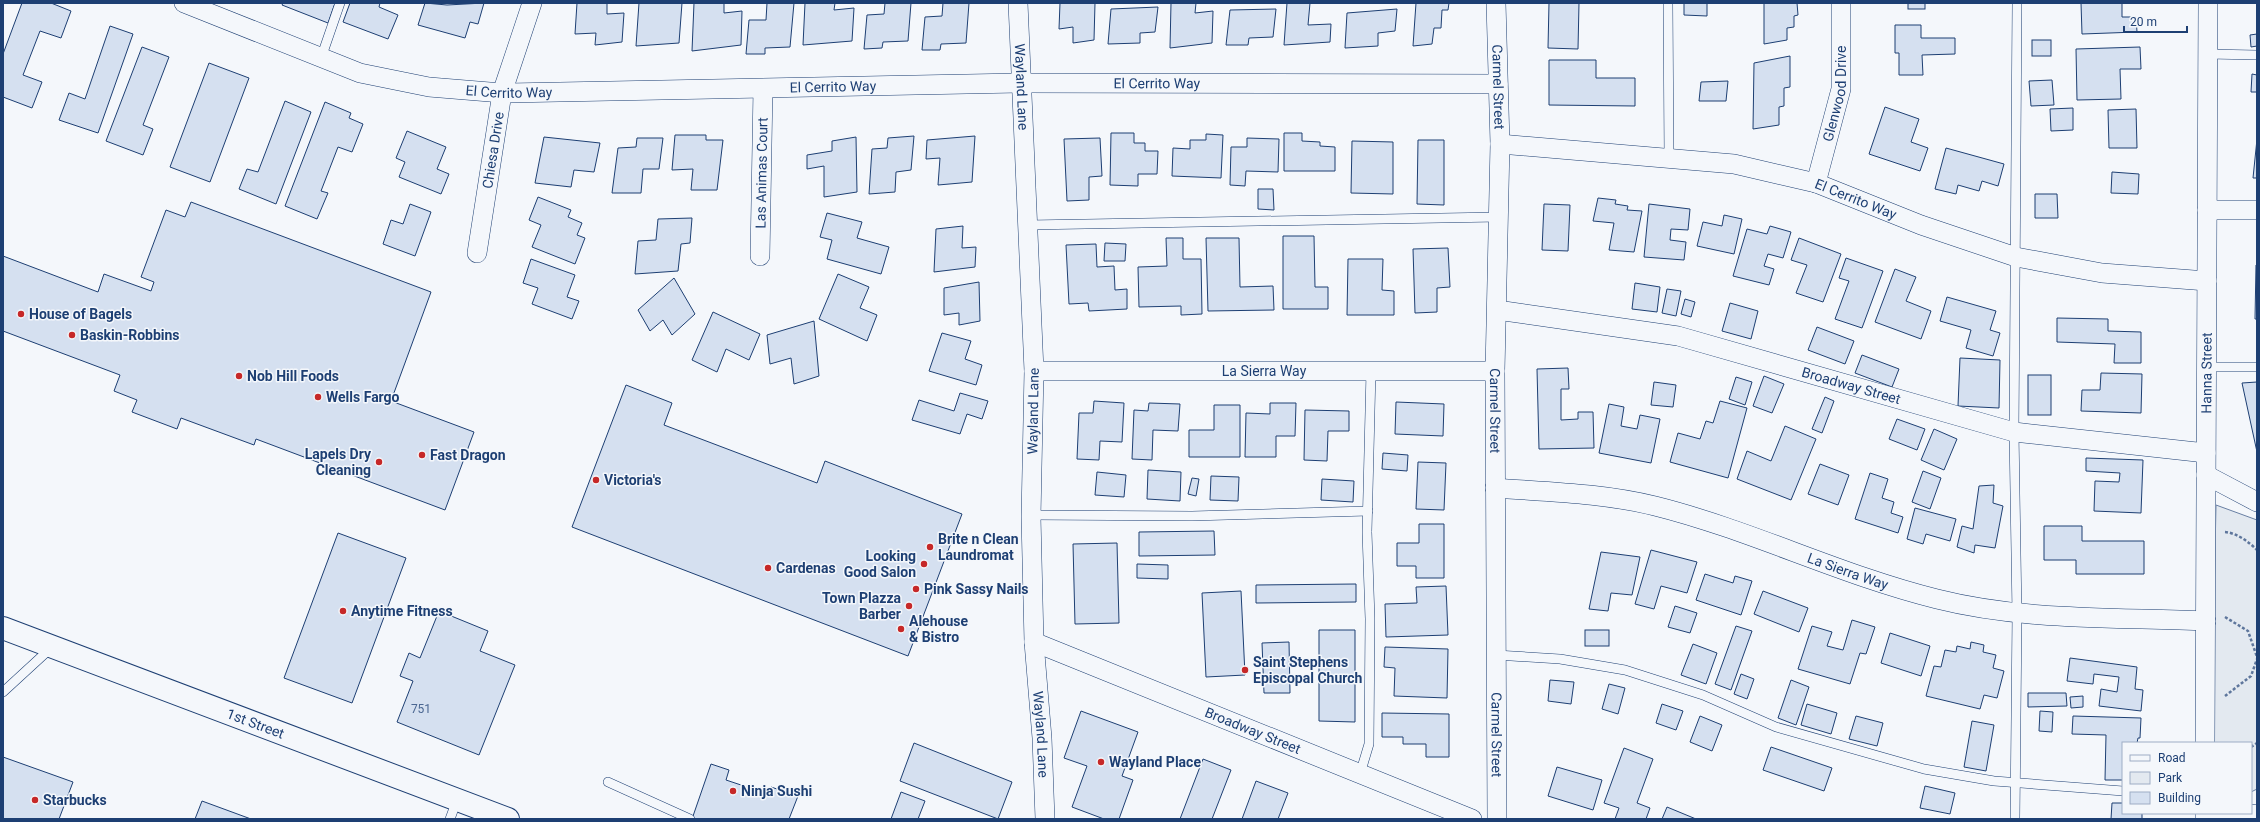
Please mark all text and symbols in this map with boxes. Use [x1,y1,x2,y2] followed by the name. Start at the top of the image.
[2124,8,2187,34] scale bar
[2130,15,2157,29] text: 20 m
[1012,43,1032,131] street label: Wayland Lane
[1489,44,1508,130] street label: Carmel Street
[1819,46,1849,143] street label: Glenwood Drive
[1114,75,1201,91] street label: El Cerrito Way
[789,78,877,95] street label: El Cerrito Way
[465,82,553,101] street label: El Cerrito Way
[479,111,507,190] street label: Chiesa Drive
[752,117,770,229] street label: Las Animas Court
[1813,175,1899,223] street label: El Cerrito Way
[29,306,132,322] place label: House of Bagels
[16,309,26,319] marker: House of Bagels
[80,327,180,343] place label: Baskin-Robbins
[67,330,77,340] marker: Baskin-Robbins
[2198,332,2215,414] street label: Hanna Street
[1222,363,1307,379] street label: La Sierra Way
[1800,364,1903,407] street label: Broadway Street
[1024,367,1042,455] street label: Wayland Lane
[247,368,339,384] place label: Nob Hill Foods
[1487,368,1503,454] street label: Carmel Street
[234,371,244,381] marker: Nob Hill Foods
[326,389,400,405] place label: Wells Fargo
[313,392,323,402] marker: Wells Fargo
[305,446,372,478] place label: Lapels Dry Cleaning
[430,447,506,463] place label: Fast Dragon
[417,450,427,460] marker: Fast Dragon
[374,457,384,467] marker: Lapels Dry Cleaning
[604,472,662,488] place label: Victoria's
[591,475,601,485] marker: Victoria's
[938,531,1019,563] place label: Brite n Clean Laundromat
[925,542,935,552] marker: Brite n Clean Laundromat
[844,548,916,580] place label: Looking Good Salon
[1805,550,1891,593] street label: La Sierra Way
[919,559,929,569] marker: Looking Good Salon
[776,560,836,576] place label: Cardenas
[763,563,773,573] marker: Cardenas
[924,581,1029,597] place label: Pink Sassy Nails
[911,584,921,594] marker: Pink Sassy Nails
[822,590,902,622] place label: Town Plazza Barber
[904,601,914,611] marker: Town Plazza Barber
[351,603,453,619] place label: Anytime Fitness
[338,606,348,616] marker: Anytime Fitness
[909,613,968,645] place label: Alehouse & Bistro
[896,624,906,634] marker: Alehouse & Bistro
[1253,654,1363,686] place label: Saint Stephens Episcopal Church
[1240,665,1250,675] marker: Saint Stephens Episcopal Church
[1030,690,1051,778] street label: Wayland Lane
[1488,692,1505,778] street label: Carmel Street
[411,702,431,716] house number: 751
[1203,704,1303,757] street label: Broadway Street
[225,705,287,742] street label: 1st Street
[2122,742,2252,814] legend
[2158,751,2186,765] text: Road
[1109,754,1201,770] place label: Wayland Place
[1096,757,1106,767] marker: Wayland Place
[2158,771,2183,785] text: Park
[741,783,812,799] place label: Ninja Sushi
[728,786,738,796] marker: Ninja Sushi
[2158,791,2201,805] text: Building
[43,792,107,808] place label: Starbucks
[30,795,40,805] marker: Starbucks

